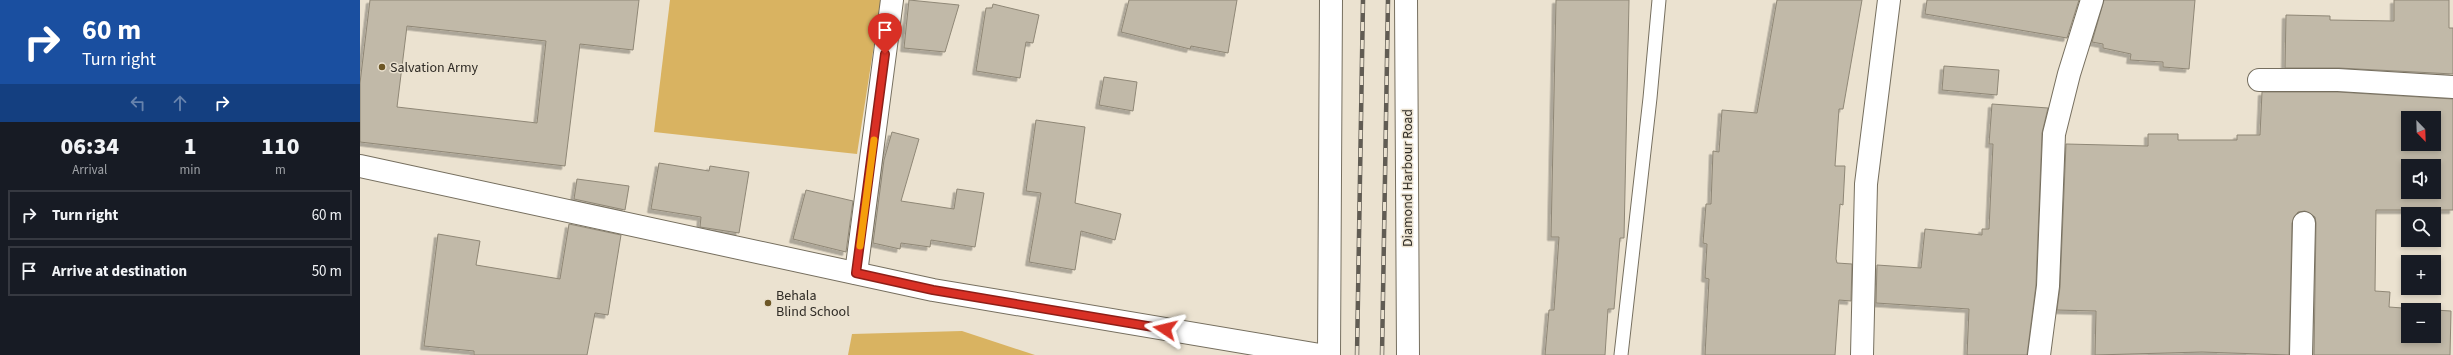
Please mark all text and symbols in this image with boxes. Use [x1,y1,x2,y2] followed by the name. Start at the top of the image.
[82,10,141,50] text: 60 m
[868,13,902,54] pin
[16,16,68,68] icon: right
[874,19,896,41] icon: arrive
[82,47,156,72] text: Turn right
[390,58,479,78] place label: Salvation Army
[377,62,387,72] marker: Salvation Army
[127,92,149,114] icon: left
[169,92,191,114] icon: ahead
[211,92,233,114] icon: right
[1398,109,1418,247] street label: Diamond Harbour Road
[2401,111,2441,151] north arrow
[2401,111,2441,343] map controls
[60,129,119,164] text: 06:34
[184,129,197,164] text: 1
[261,129,300,164] text: 110
[2401,159,2441,199] button: sound
[72,161,107,179] text: Arrival
[180,161,201,179] text: min
[275,161,286,179] text: m
[18,204,40,226] icon: right
[52,205,118,226] text: Turn right
[312,205,342,226] text: 60 m
[2401,207,2441,247] button: search
[2401,255,2441,295] button: +
[18,260,40,282] icon: arrive
[52,261,187,282] text: Arrive at destination
[312,261,342,282] text: 50 m
[776,286,850,322] place label: Behala Blind School
[763,298,773,308] marker: Behala Blind School
[2401,303,2441,343] button: −
[1144,308,1186,350] position arrow

